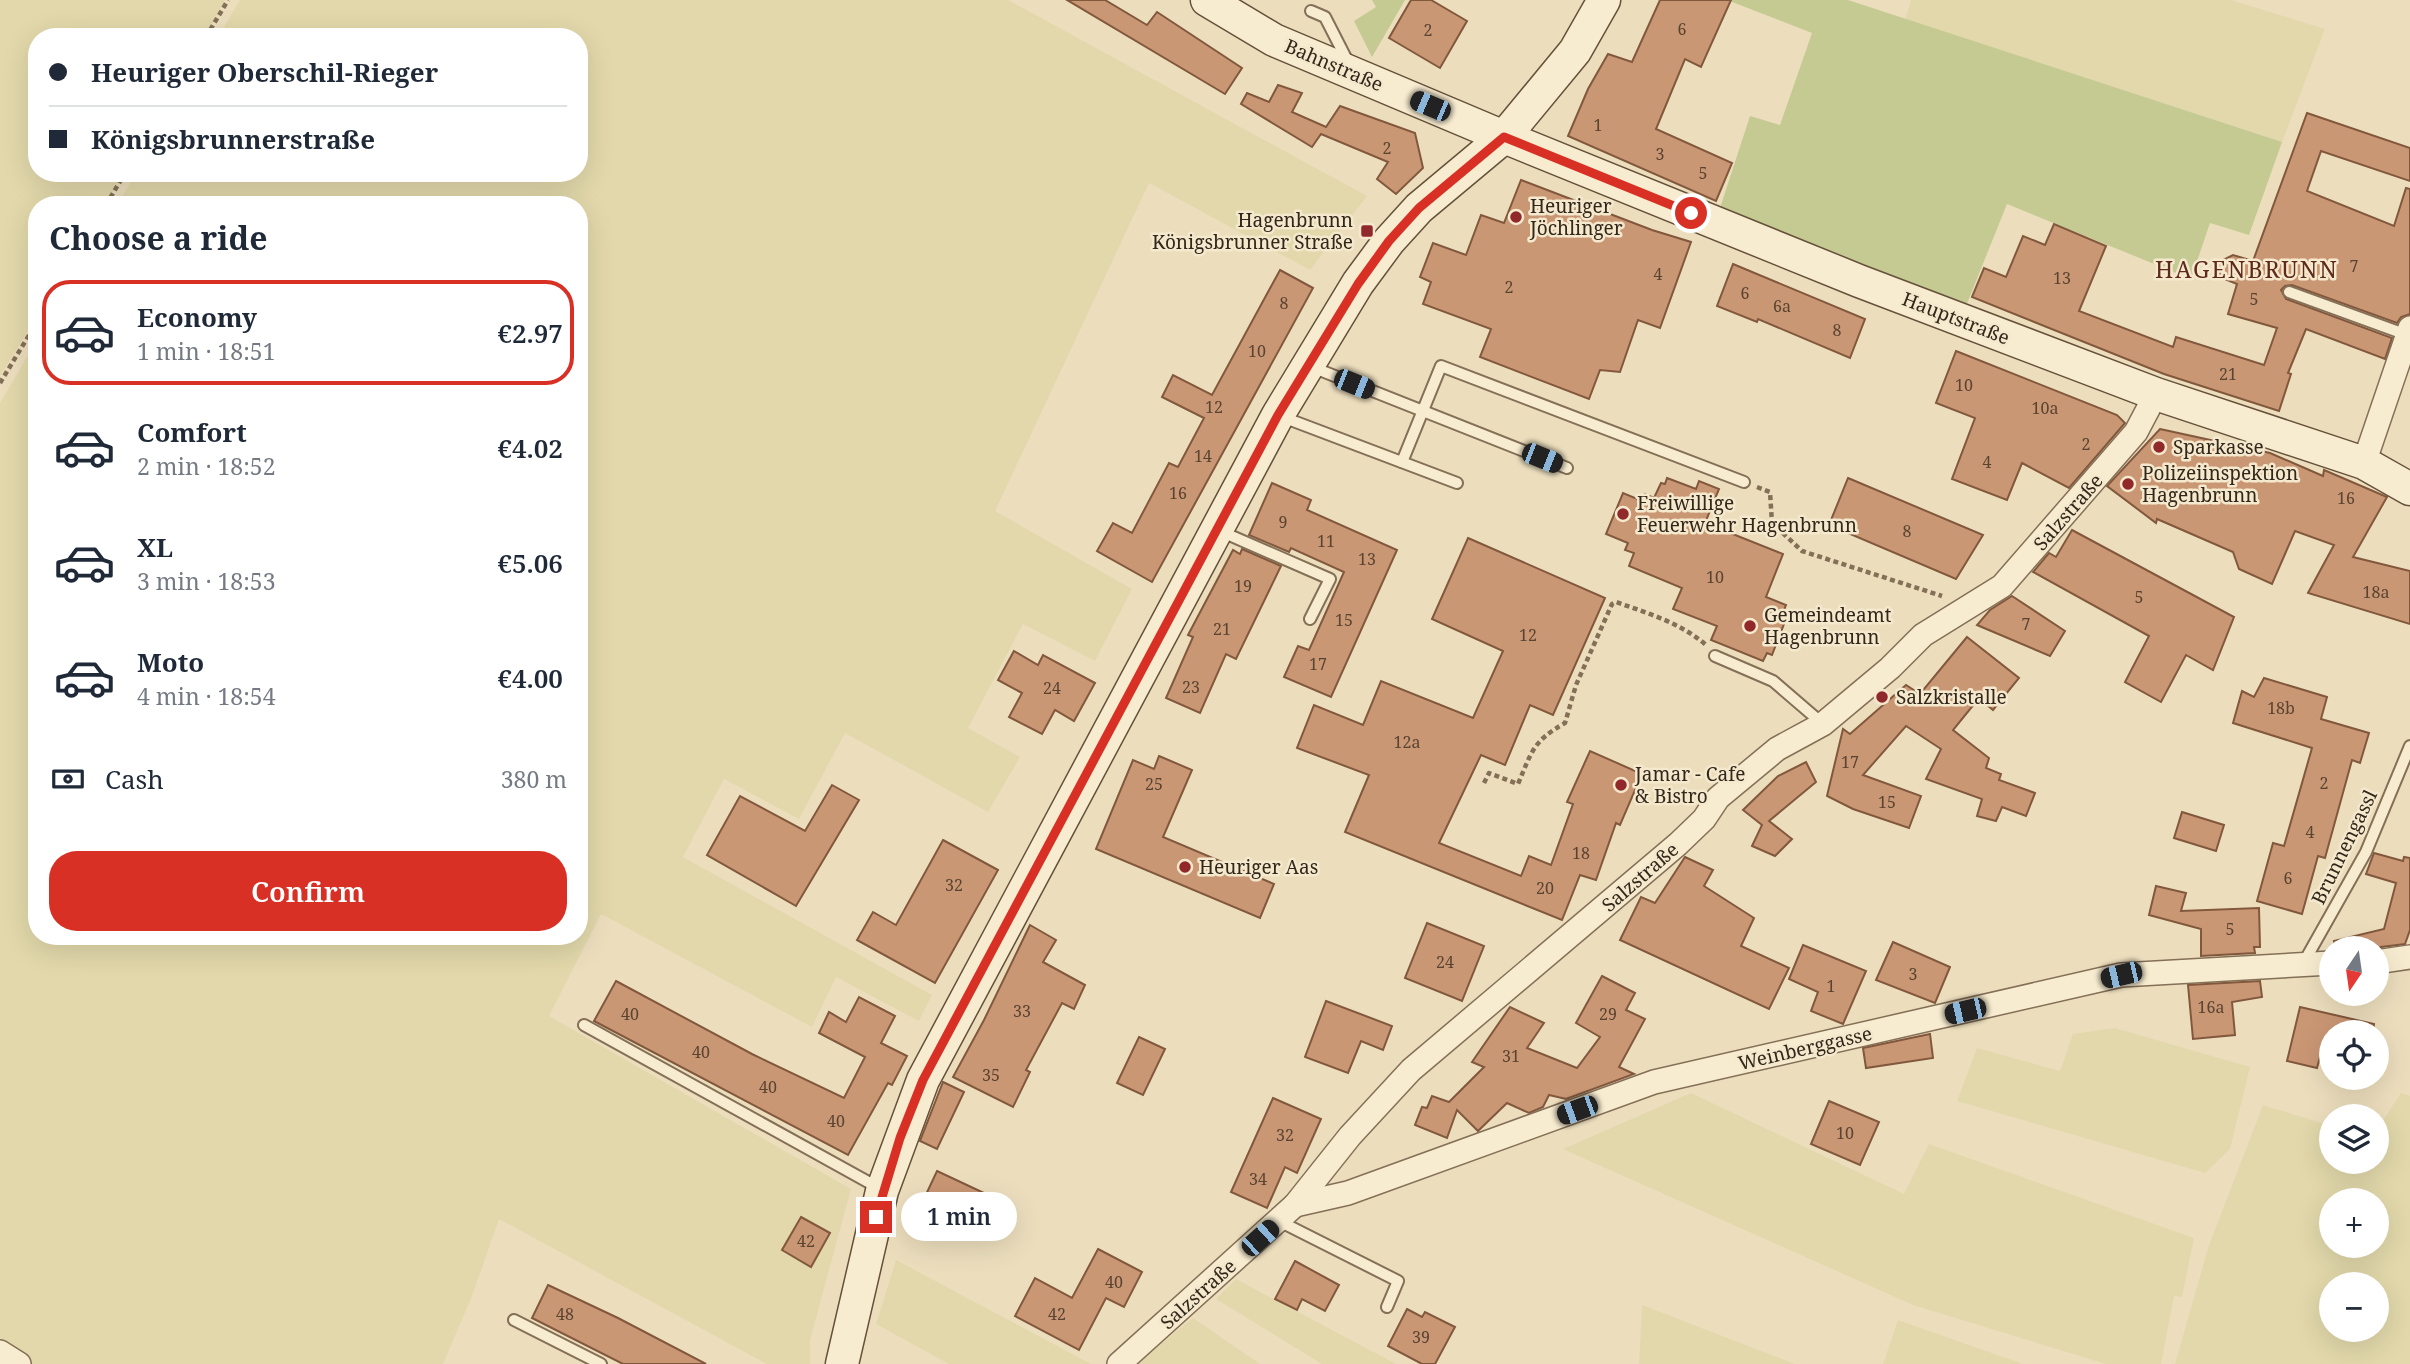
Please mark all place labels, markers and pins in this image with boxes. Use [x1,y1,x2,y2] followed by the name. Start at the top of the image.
[1529,193,1623,241] place label: Heuriger Jöchlinger
[1152,207,1353,255] place label: Hagenbrunn Königsbrunner Straße
[1508,209,1524,225] marker: Heuriger Jöchlinger
[1359,223,1375,239] marker: Hagenbrunn Königsbrunner Straße
[2173,434,2264,460] place label: Sparkasse
[2151,439,2167,455] marker: Sparkasse
[2142,460,2298,508] place label: Polizeiinspektion Hagenbrunn
[2120,476,2136,492] marker: Polizeiinspektion Hagenbrunn
[1637,490,1857,538] place label: Freiwillige Feuerwehr Hagenbrunn
[1615,506,1631,522] marker: Freiwillige Feuerwehr Hagenbrunn
[1764,602,1892,650] place label: Gemeindeamt Hagenbrunn
[1742,618,1758,634] marker: Gemeindeamt Hagenbrunn
[1896,684,2007,710] place label: Salzkristalle
[1874,689,1890,705] marker: Salzkristalle
[1634,761,1745,809] place label: Jamar - Cafe & Bistro
[1613,777,1629,793] marker: Jamar - Cafe & Bistro
[1199,854,1318,880] place label: Heuriger Aas
[1177,859,1193,875] marker: Heuriger Aas

